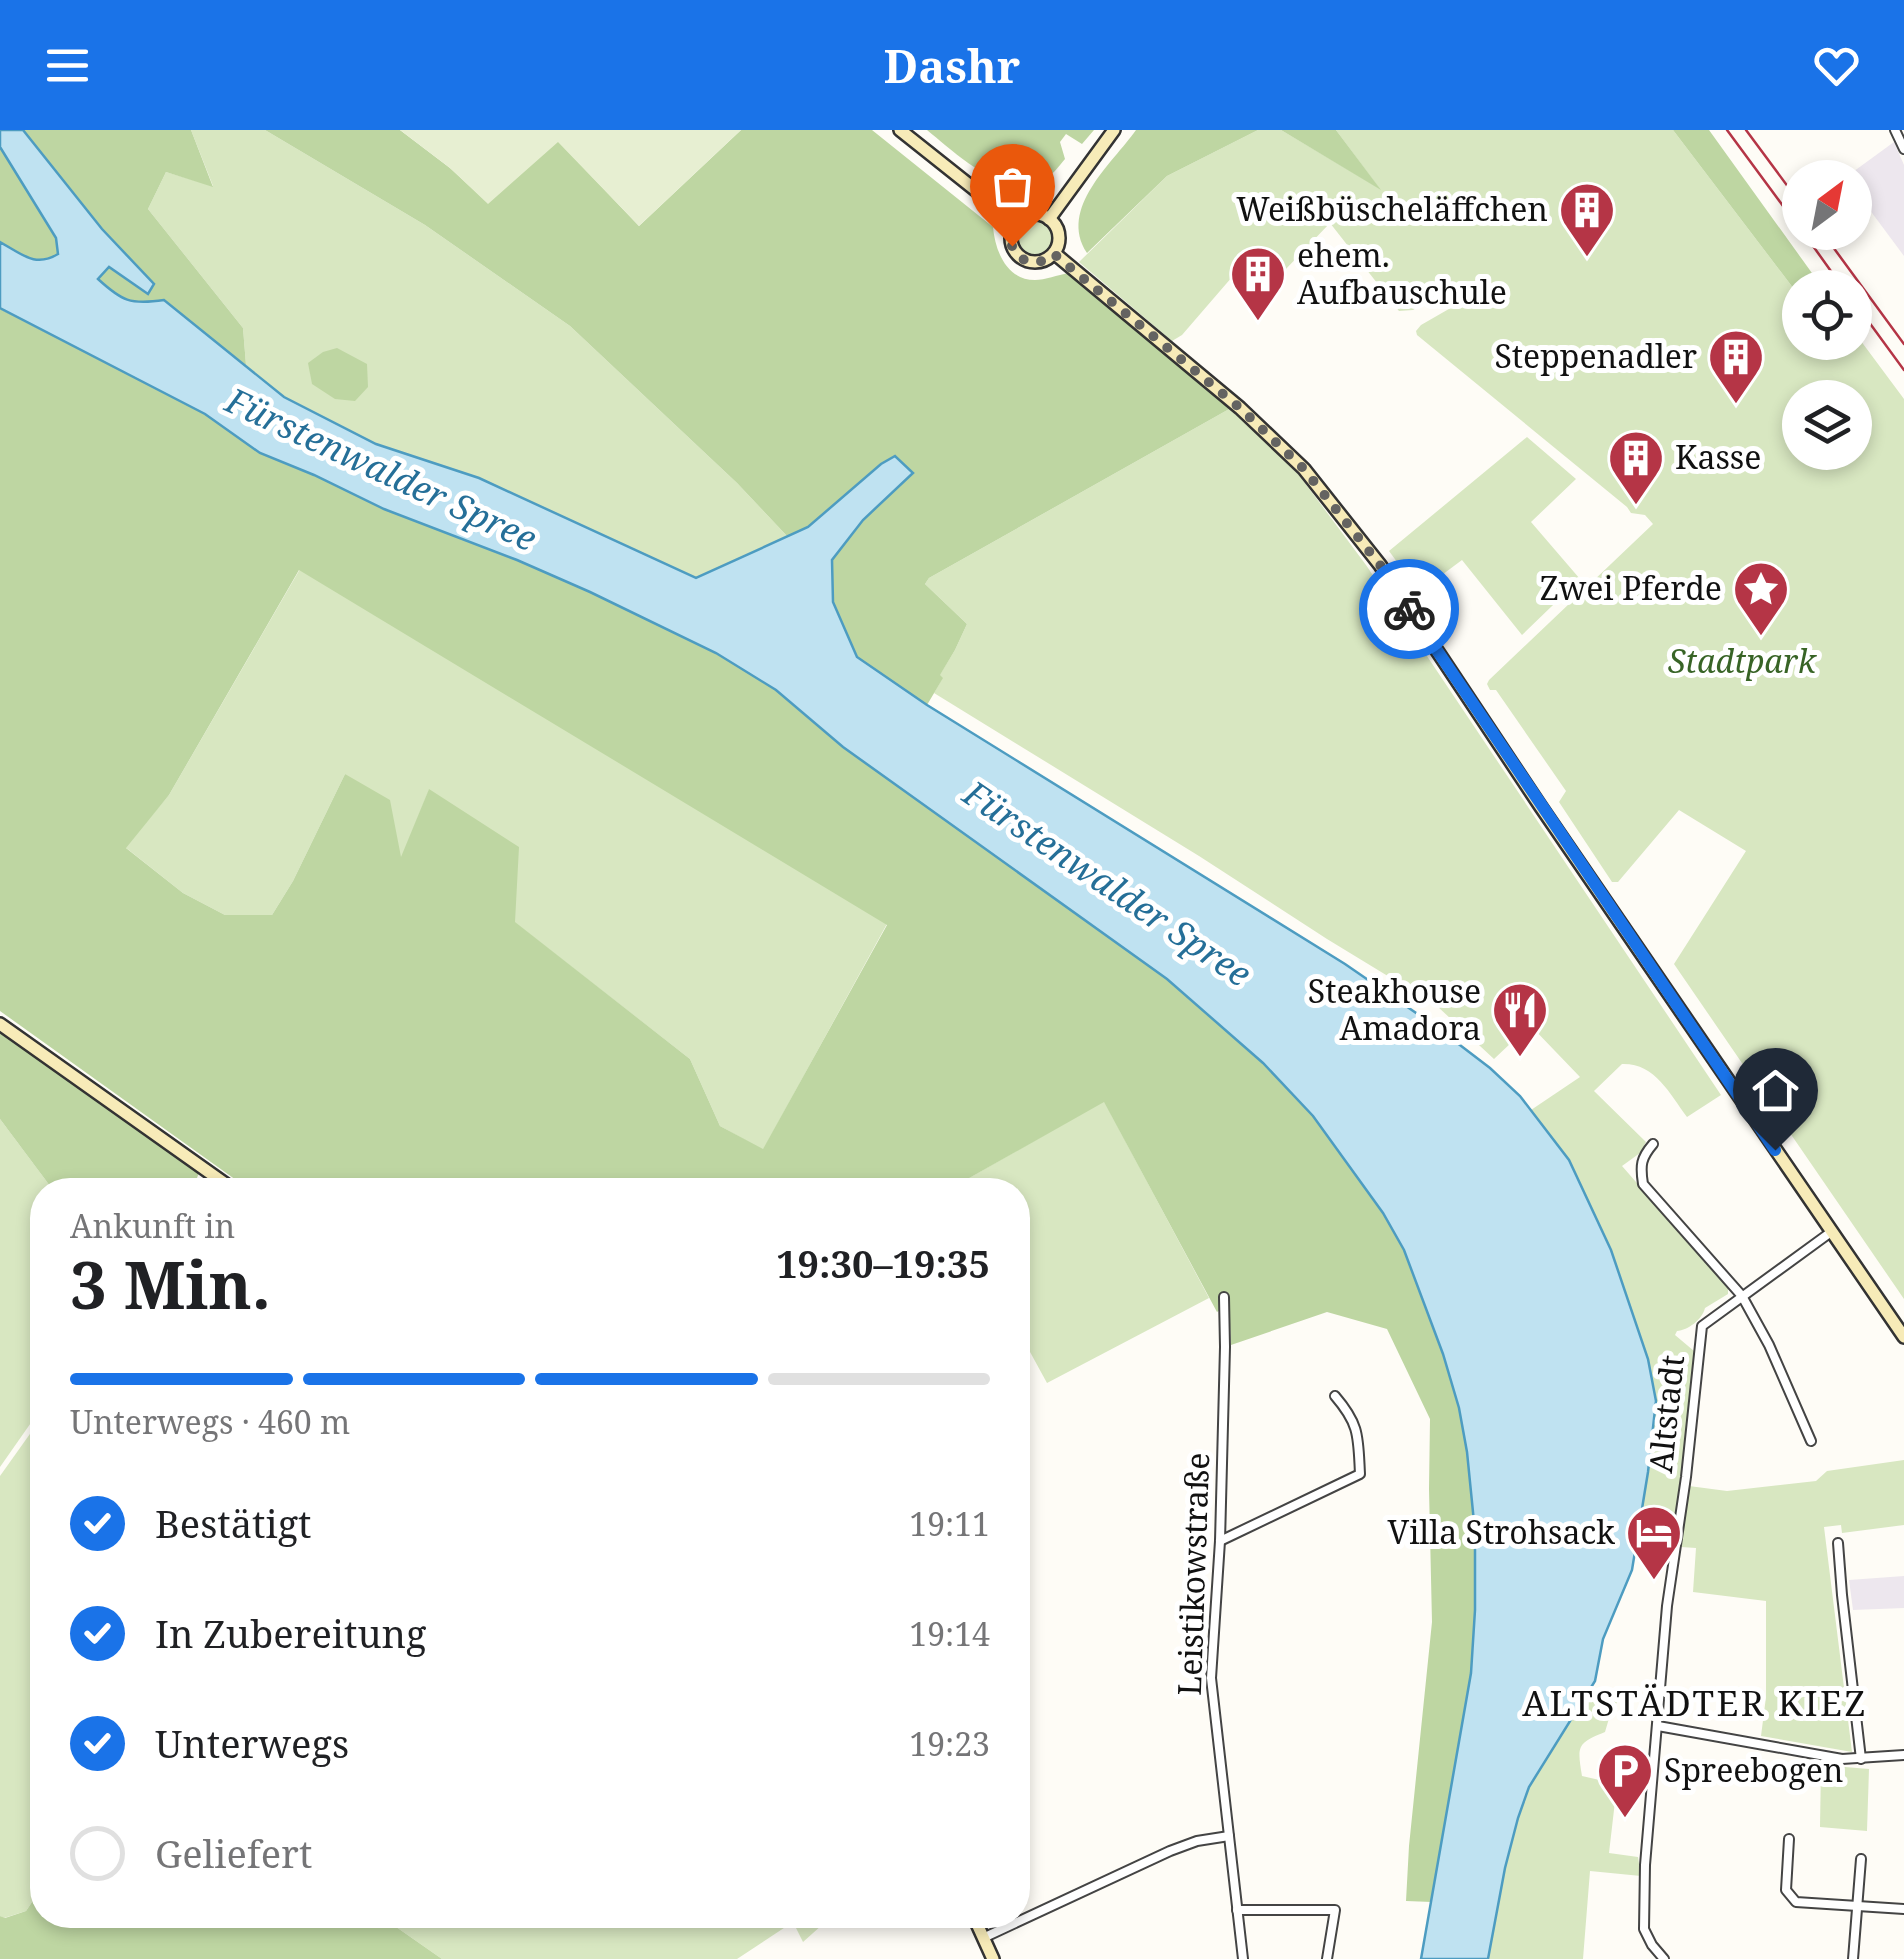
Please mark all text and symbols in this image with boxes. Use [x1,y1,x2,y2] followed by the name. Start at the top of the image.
[884,35,1020,96] text: Dashr
[40,38,95,93] icon: menu
[1809,38,1864,93] icon: heart
[970,144,1055,247] pin
[985,159,1040,214] icon: bag
[1782,160,1872,250] north arrow
[1782,160,1872,470] map controls
[1557,180,1617,259] building icon: Weißbüscheläffchen
[1236,187,1548,230] place label: Weißbüscheläffchen
[1297,233,1507,313] place label: ehem. Aufbauschule
[1228,244,1288,323] building icon: ehem. Aufbauschule
[1782,270,1872,360] button: locate
[1706,327,1766,406] building icon: Steppenadler
[1494,334,1697,377] place label: Steppenadler
[218,376,544,561] water label: Fürstenwalder Spree
[1782,380,1872,470] button: layers
[1606,428,1666,507] building icon: Kasse
[1675,435,1761,478] place label: Kasse
[1359,559,1459,659] courier
[1731,559,1791,638] place icon: Zwei Pferde
[1540,566,1722,609] place label: Zwei Pferde
[1382,582,1437,637] icon: bike
[1668,639,1818,682] park label: Stadtpark
[954,768,1261,997] water label: Fürstenwalder Spree
[1308,969,1481,1049] place label: Steakhouse Amadora
[1490,980,1550,1059] restaurant icon: Steakhouse Amadora
[1733,1048,1818,1151] pin
[1748,1063,1803,1118] icon: home
[70,1204,235,1247] text: Ankunft in
[776,1237,990,1289] text: 19:30–19:35
[70,1240,271,1328] text: 3 Min.
[1638,1353,1693,1475] street label: Altstadt
[70,1400,350,1443] text: Unterwegs · 460 m
[1167,1452,1218,1696] street label: Leistikowstraße
[70,1496,125,1551] icon: check
[155,1497,311,1549] text: Bestätigt
[909,1502,990,1545] text: 19:11
[1624,1503,1684,1582] hotel icon: Villa Strohsack
[1388,1510,1615,1553] place label: Villa Strohsack
[70,1606,125,1661] icon: check
[155,1607,426,1659] text: In Zubereitung
[909,1612,990,1655] text: 19:14
[1522,1679,1868,1726] district label: ALTSTÄDTER KIEZ
[70,1716,125,1771] icon: check
[155,1717,349,1769] text: Unterwegs
[909,1722,990,1765] text: 19:23
[1595,1741,1655,1820] parking icon: Spreebogen
[1664,1748,1843,1791] place label: Spreebogen
[155,1827,312,1879] text: Geliefert

